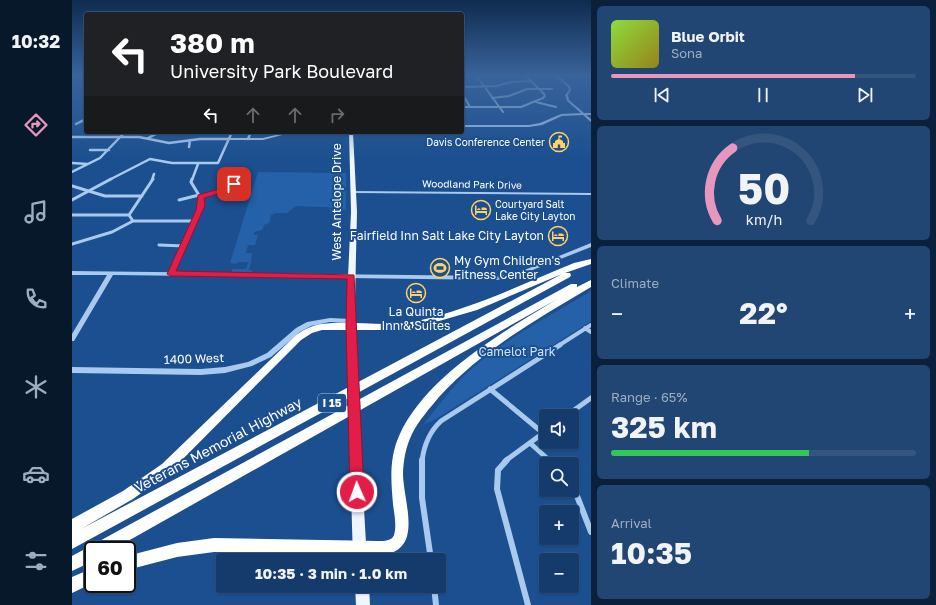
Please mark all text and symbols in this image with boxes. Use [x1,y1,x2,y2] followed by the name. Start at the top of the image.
[170,26,255,59] text: 380 m
[671,27,745,45] text: Blue Orbit
[104,28,156,80] icon: left
[12,30,60,52] text: 10:32
[671,45,702,61] text: Sona
[170,60,393,82] text: University Park Boulevard
[651,84,673,106] icon: previous
[752,84,774,106] icon: pause
[854,84,876,106] icon: next
[200,104,222,126] icon: left
[242,104,264,126] icon: ahead
[284,104,306,126] icon: ahead
[326,104,348,126] icon: right
[22,111,50,139] icon: directions
[548,131,570,153] public building icon: Davis Conference Center
[426,136,545,148] place label: Davis Conference Center
[329,143,344,261] street label: West Antelope Drive
[737,162,790,212] text: 50
[217,167,251,201] pin
[223,173,245,195] icon: arrive
[422,177,522,191] street label: Woodland Park Drive
[22,198,50,226] icon: music
[495,198,575,222] place label: Courtyard Salt Lake City Layton
[470,199,492,221] hotel icon: Courtyard Salt Lake City Layton
[745,210,782,227] text: km/h
[547,225,569,247] hotel icon: Fairfield Inn Salt Lake City Layton
[350,228,544,243] place label: Fairfield Inn Salt Lake City Layton
[454,253,560,282] place label: My Gym Children's Fitness Center
[429,257,451,279] sports icon: My Gym Children's Fitness Center
[611,275,659,291] text: Climate
[405,282,427,304] hotel icon: La Quinta Inn & Suites
[22,285,50,313] icon: phone
[739,295,788,331] text: 22°
[611,300,623,327] text: −
[904,300,916,327] text: +
[382,304,450,333] place label: La Quinta Inn & Suites
[478,344,556,359] park label: Camelot Park
[164,350,225,367] street label: 1400 West
[22,373,50,401] icon: climate
[611,389,687,405] text: Range · 65%
[131,393,305,496] street label: Veterans Memorial Highway
[318,394,346,412] road number: I 15
[539,409,579,593] map controls
[539,409,579,449] button: sound
[611,409,717,445] text: 325 km
[539,457,579,497] button: search
[22,460,50,488] icon: car
[336,471,378,513] position arrow
[539,505,579,545] button: +
[611,515,652,531] text: Arrival
[611,535,692,571] text: 10:35
[84,541,136,593] speed limit sign: 60
[22,547,50,575] icon: filters
[539,553,579,593] button: −
[255,564,407,582] text: 10:35 · 3 min · 1.0 km

